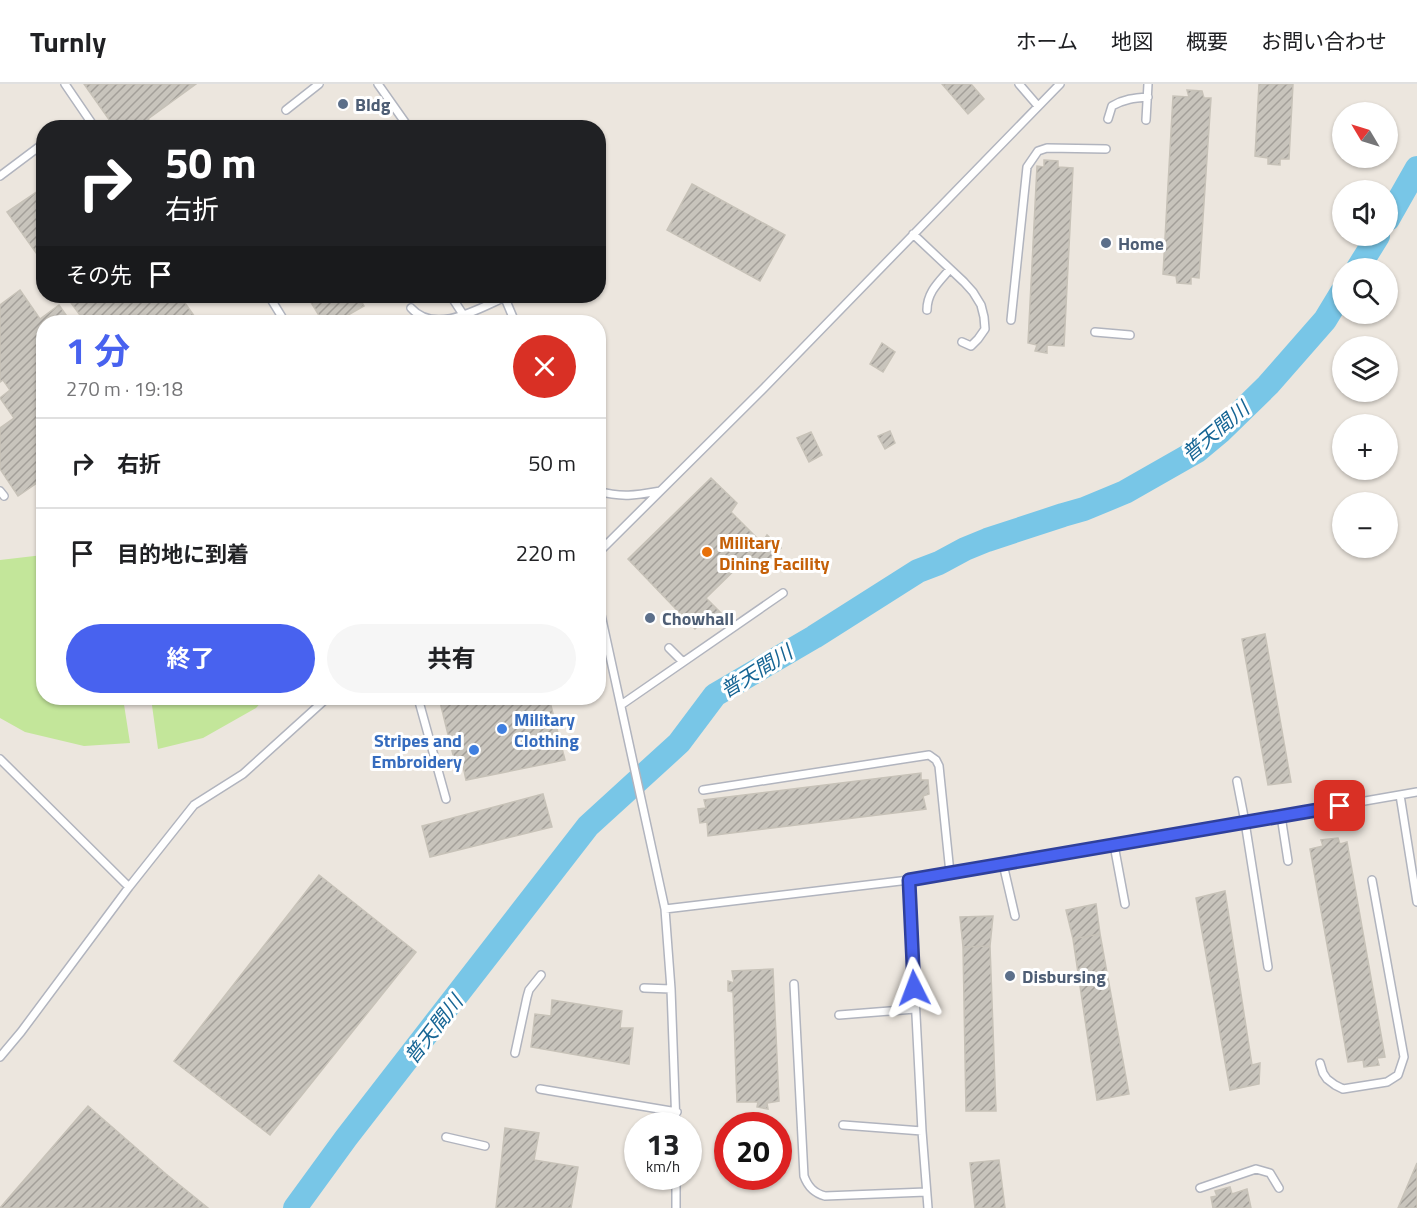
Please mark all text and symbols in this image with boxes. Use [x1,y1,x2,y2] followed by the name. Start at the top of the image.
[30,20,106,63] text: Turnly
[1016,25,1078,57] text: ホーム
[1111,25,1153,57] text: 地図
[1186,25,1228,57] text: 概要
[1261,25,1387,57] text: お問い合わせ
[355,91,391,118] place label: Bldg
[336,97,350,111] marker: Bldg
[1332,102,1398,168] north arrow
[1332,102,1398,558] map controls
[165,130,257,194] text: 50 m
[66,144,144,222] icon: right
[1332,180,1398,246] button: sound
[165,188,219,229] text: 右折
[1118,230,1164,257] place label: Home
[1099,236,1113,250] marker: Home
[66,258,132,292] text: その先
[144,258,177,291] icon: arrive
[1332,258,1398,324] button: search
[66,323,130,378] text: 1 分
[513,335,576,398] button: close
[1332,336,1398,402] button: layers
[66,373,183,404] text: 270 m · 19:18
[1174,392,1257,469] water label: 普天間川
[1332,414,1398,480] button: +
[528,446,576,480] text: 50 m
[66,447,99,480] icon: right
[117,447,161,481] text: 右折
[1332,492,1398,558] button: −
[719,529,829,577] place label: Military Dining Facility
[516,536,576,570] text: 220 m
[66,537,99,570] icon: arrive
[117,537,249,571] text: 目的地に到着
[700,545,714,559] marker: Military Dining Facility
[662,605,734,632] place label: Chowhall
[643,611,657,625] marker: Chowhall
[66,624,315,693] button: 終了
[327,624,576,693] button: 共有
[714,636,800,705] water label: 普天間川
[514,706,579,754] place label: Military Clothing
[495,722,509,736] marker: Military Clothing
[371,727,462,775] place label: Stripes and Embroidery
[467,743,481,757] marker: Stripes and Embroidery
[1314,780,1365,831] pin
[1323,789,1356,822] icon: arrive
[882,956,946,1020] position arrow
[1022,963,1106,990] place label: Disbursing
[1003,969,1017,983] marker: Disbursing
[396,986,471,1070] water label: 普天間川
[714,1112,792,1190] speed limit sign: 20
[646,1121,680,1167] text: 13
[646,1155,680,1178] text: km/h

